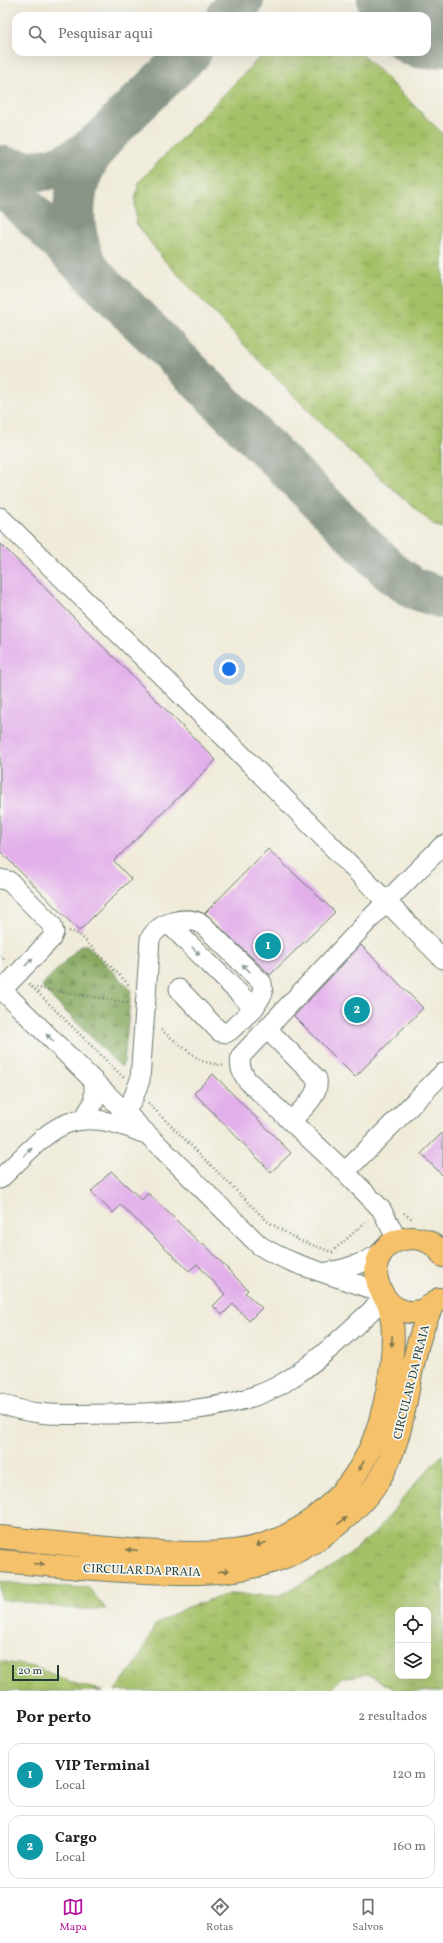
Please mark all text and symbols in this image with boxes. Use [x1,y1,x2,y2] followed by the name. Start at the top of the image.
[12,12,431,56] search box
[26,23,48,45] icon: search
[58,24,153,45] text: Pesquisar aqui
[219,659,239,679] your location
[255,931,281,961] pin: 1
[191,946,201,956] one-way arrow
[24,957,34,967] one-way arrow
[241,963,251,973] one-way arrow
[344,995,370,1025] pin: 2
[45,1033,55,1043] one-way arrow
[23,1147,33,1157] one-way arrow
[390,1323,434,1441] street label: CIRCULAR DA PRAIA
[388,1335,395,1347] one-way arrow
[357,1460,365,1471] one-way arrow
[336,1517,347,1526] one-way arrow
[255,1541,267,1547] one-way arrow
[126,1547,138,1554] one-way arrow
[33,1561,45,1567] one-way arrow
[83,1561,202,1581] street label: CIRCULAR DA PRAIA
[218,1568,230,1575] one-way arrow
[395,1607,431,1679] map controls
[395,1607,431,1643] button: locate
[395,1643,431,1679] button: layers
[12,1663,59,1682] scale bar
[18,1664,42,1679] text: 20 m
[16,1706,91,1729] text: Por perto
[358,1708,427,1726] text: 2 resultados
[55,1756,150,1777] text: VIP Terminal
[27,1766,33,1784] text: 1
[392,1766,426,1784] text: 120 m
[55,1777,85,1795] text: Local
[55,1828,97,1849] text: Cargo
[27,1838,33,1856] text: 2
[392,1838,426,1856] text: 160 m
[55,1849,85,1867] text: Local
[60,1896,87,1935] tab: Mapa
[206,1896,233,1935] tab: Rotas
[352,1896,383,1935] tab: Salvos

